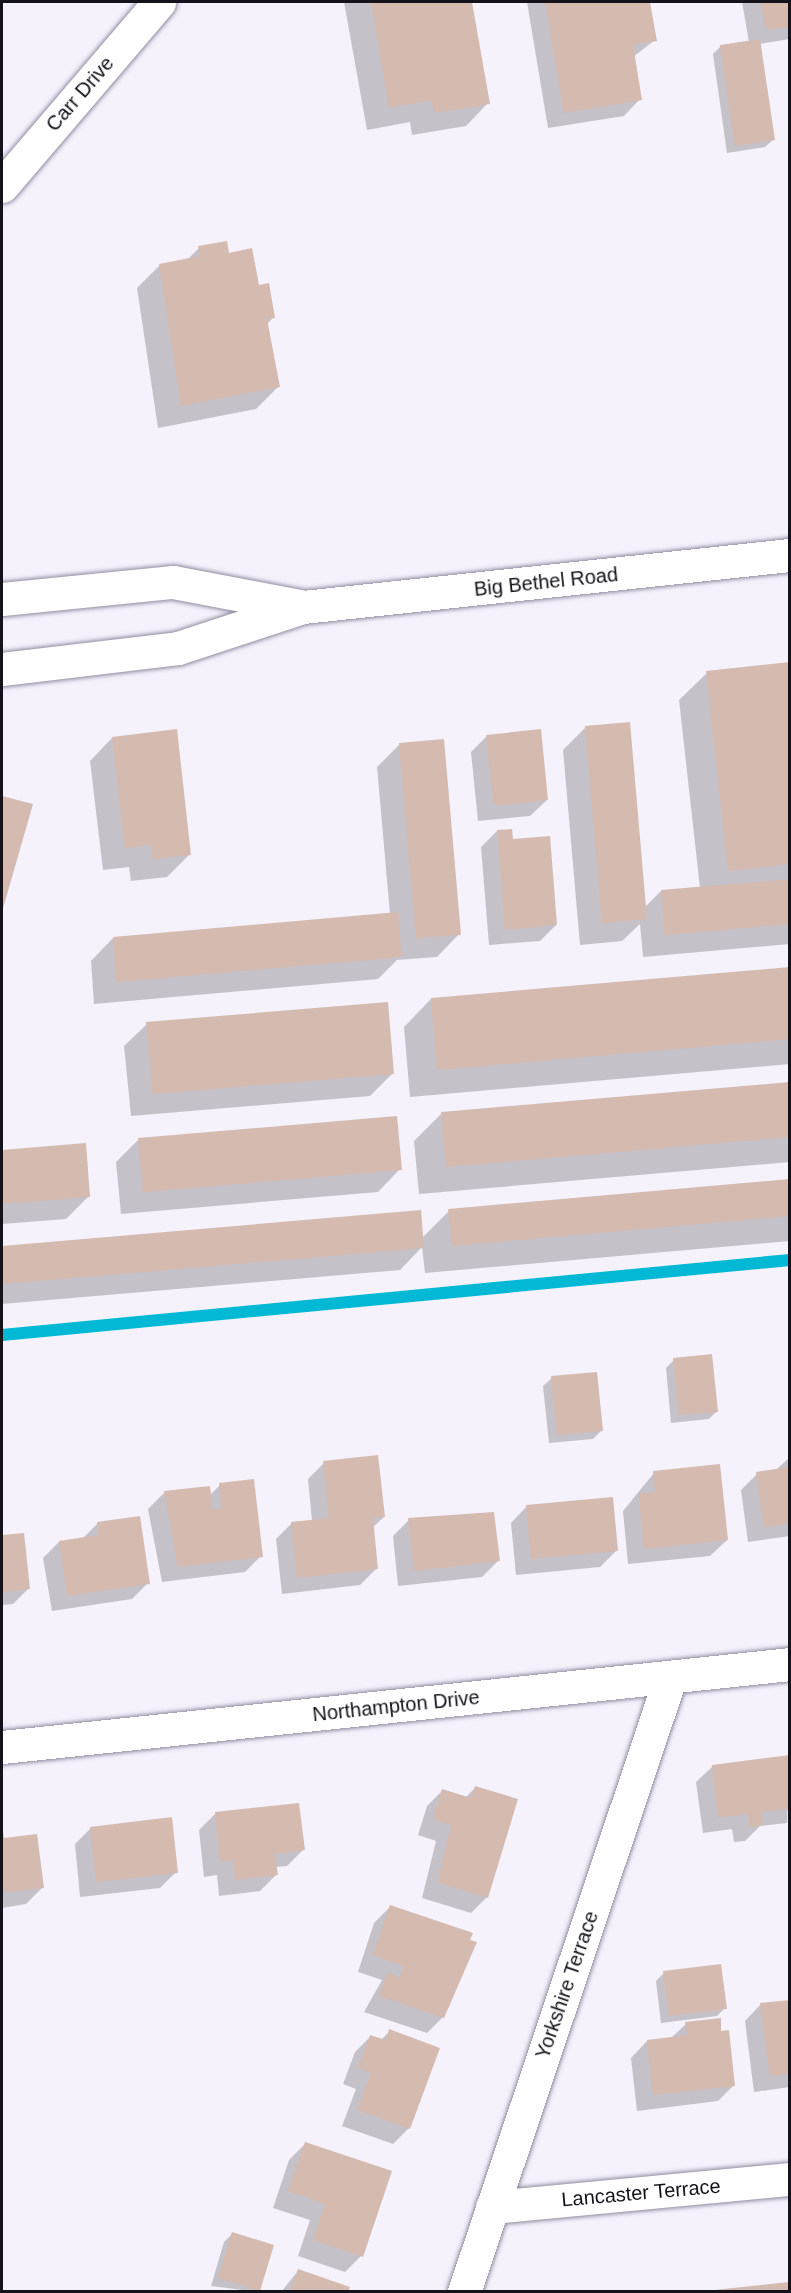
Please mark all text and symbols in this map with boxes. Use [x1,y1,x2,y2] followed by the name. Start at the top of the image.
[41,52,119,136] street label: Carr Drive
[473,563,619,601] street label: Big Bethel Road
[311,1685,481,1727] street label: Northampton Drive
[530,1908,604,2062] street label: Yorkshire Terrace
[560,2174,722,2212] street label: Lancaster Terrace

